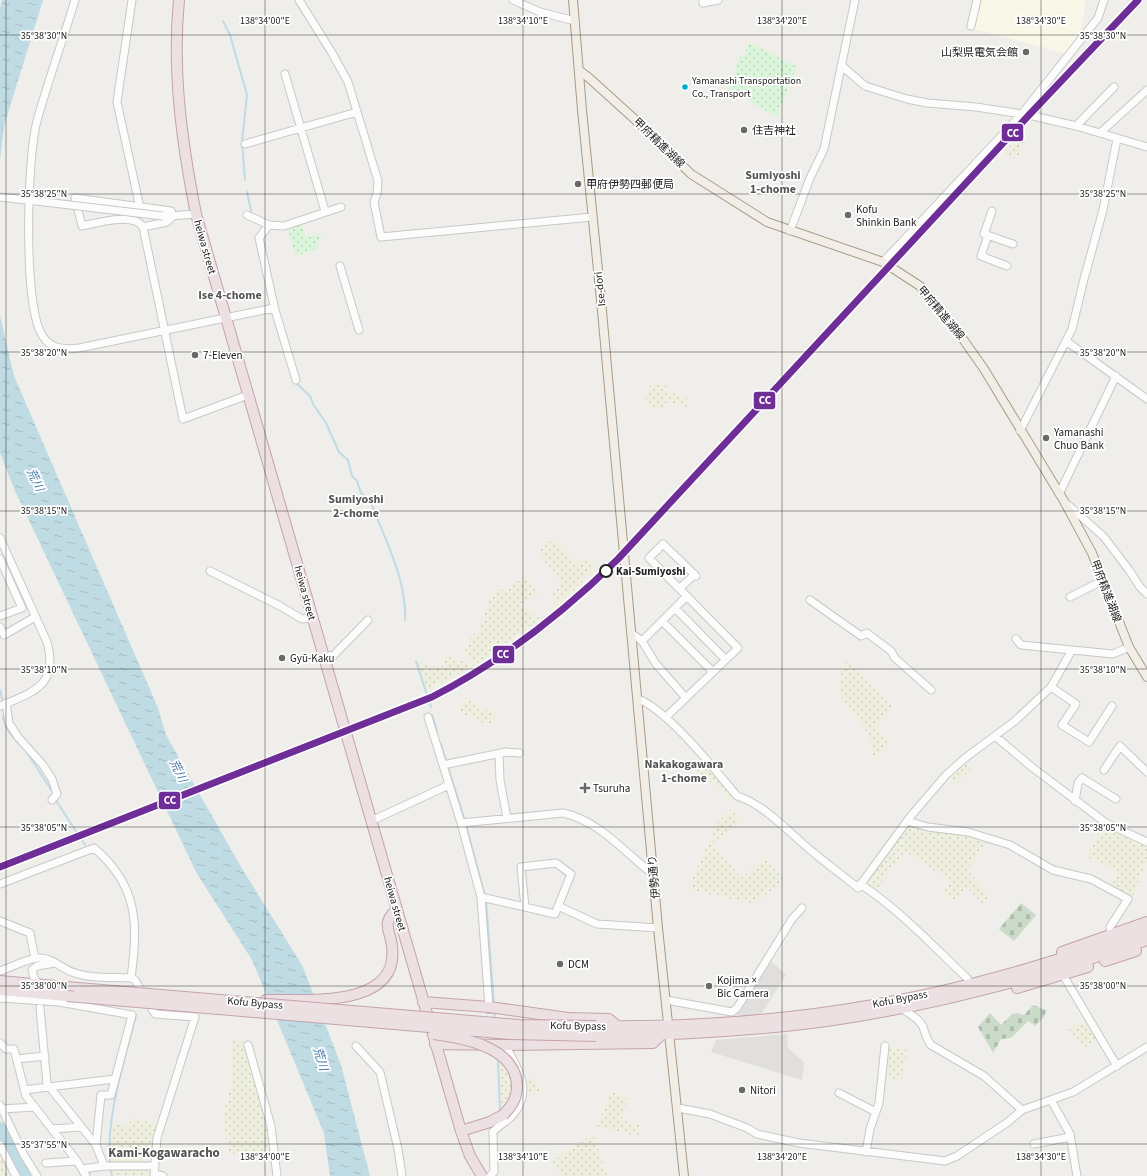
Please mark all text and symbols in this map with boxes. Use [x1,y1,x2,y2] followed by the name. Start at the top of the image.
[240,14,290,28] text: 138°34'00"E
[498,14,548,28] text: 138°34'10"E
[757,14,807,28] text: 138°34'20"E
[1016,14,1066,28] text: 138°34'30"E
[21,29,67,43] text: 35°38'30"N
[1080,29,1126,43] text: 35°38'30"N
[941,45,1018,60] place label: 山梨県電気会館
[1021,47,1031,57] marker: 山梨県電気会館
[691,74,801,101] place label: Yamanashi Transportation Co., Transport
[680,82,690,92] marker: Yamanashi Transportation Co., Transport
[630,115,688,171] street label: 甲府精進湖線
[752,123,796,138] place label: 住吉神社
[1001,123,1024,142] line badge: CC
[739,125,749,135] marker: 住吉神社
[1007,126,1020,141] text: CC
[745,167,801,198] district label: Sumiyoshi 1-chome
[586,177,674,192] place label: 甲府伊勢四郵便局
[573,179,583,189] marker: 甲府伊勢四郵便局
[21,187,67,201] text: 35°38'25"N
[1080,187,1126,201] text: 35°38'25"N
[856,202,917,230] place label: Kofu Shinkin Bank
[843,210,853,220] marker: Kofu Shinkin Bank
[190,218,220,276] street label: heiwa street
[591,271,609,307] street label: Ise-dori
[914,283,968,343] street label: 甲府精進湖線
[198,287,262,304] district label: Ise 4-chome
[21,346,67,360] text: 35°38'20"N
[1080,346,1126,360] text: 35°38'20"N
[203,348,243,363] place label: 7-Eleven
[190,350,200,360] marker: 7-Eleven
[753,391,776,410] line badge: CC
[759,393,772,408] text: CC
[1053,425,1104,453] place label: Yamanashi Chuo Bank
[1041,433,1051,443] marker: Yamanashi Chuo Bank
[22,465,49,496] water label: 荒川
[328,491,384,522] district label: Sumiyoshi 2-chome
[21,504,67,518] text: 35°38'15"N
[1080,504,1126,518] text: 35°38'15"N
[1087,558,1125,624] street label: 甲府精進湖線
[291,564,320,622] street label: heiwa street
[599,564,613,578] marker: Kai-Sumiyoshi
[616,564,686,579] place label: Kai-Sumiyoshi
[492,645,515,664] line badge: CC
[497,647,510,662] text: CC
[290,651,335,666] place label: Gyū-Kaku
[277,653,287,663] marker: Gyū-Kaku
[21,663,67,677] text: 35°38'10"N
[1080,663,1126,677] text: 35°38'10"N
[165,756,192,787] water label: 荒川
[645,756,723,787] district label: Nakakogawara 1-chome
[593,781,630,796] place label: Tsuruha
[580,783,590,793] marker: Tsuruha
[158,791,181,810] line badge: CC
[164,793,177,808] text: CC
[21,821,67,835] text: 35°38'05"N
[1080,821,1126,835] text: 35°38'05"N
[645,854,663,900] street label: 伊勢通り
[380,875,410,933] street label: heiwa street
[568,957,589,972] place label: DCM
[555,959,565,969] marker: DCM
[717,973,769,1001] place label: Kojima × Bic Camera
[21,979,67,993] text: 35°38'00"N
[1080,979,1126,993] text: 35°38'00"N
[704,981,714,991] marker: Kojima × Bic Camera
[871,986,929,1012] street label: Kofu Bypass
[227,993,284,1013] street label: Kofu Bypass
[550,1018,606,1034] street label: Kofu Bypass
[308,1045,332,1075] water label: 荒川
[750,1083,776,1098] place label: Nitori
[737,1085,747,1095] marker: Nitori
[21,1138,67,1152] text: 35°37'55"N
[108,1144,220,1162] district label: Kami-Kogawaracho
[240,1150,290,1164] text: 138°34'00"E
[498,1150,548,1164] text: 138°34'10"E
[757,1150,807,1164] text: 138°34'20"E
[1016,1150,1066,1164] text: 138°34'30"E

